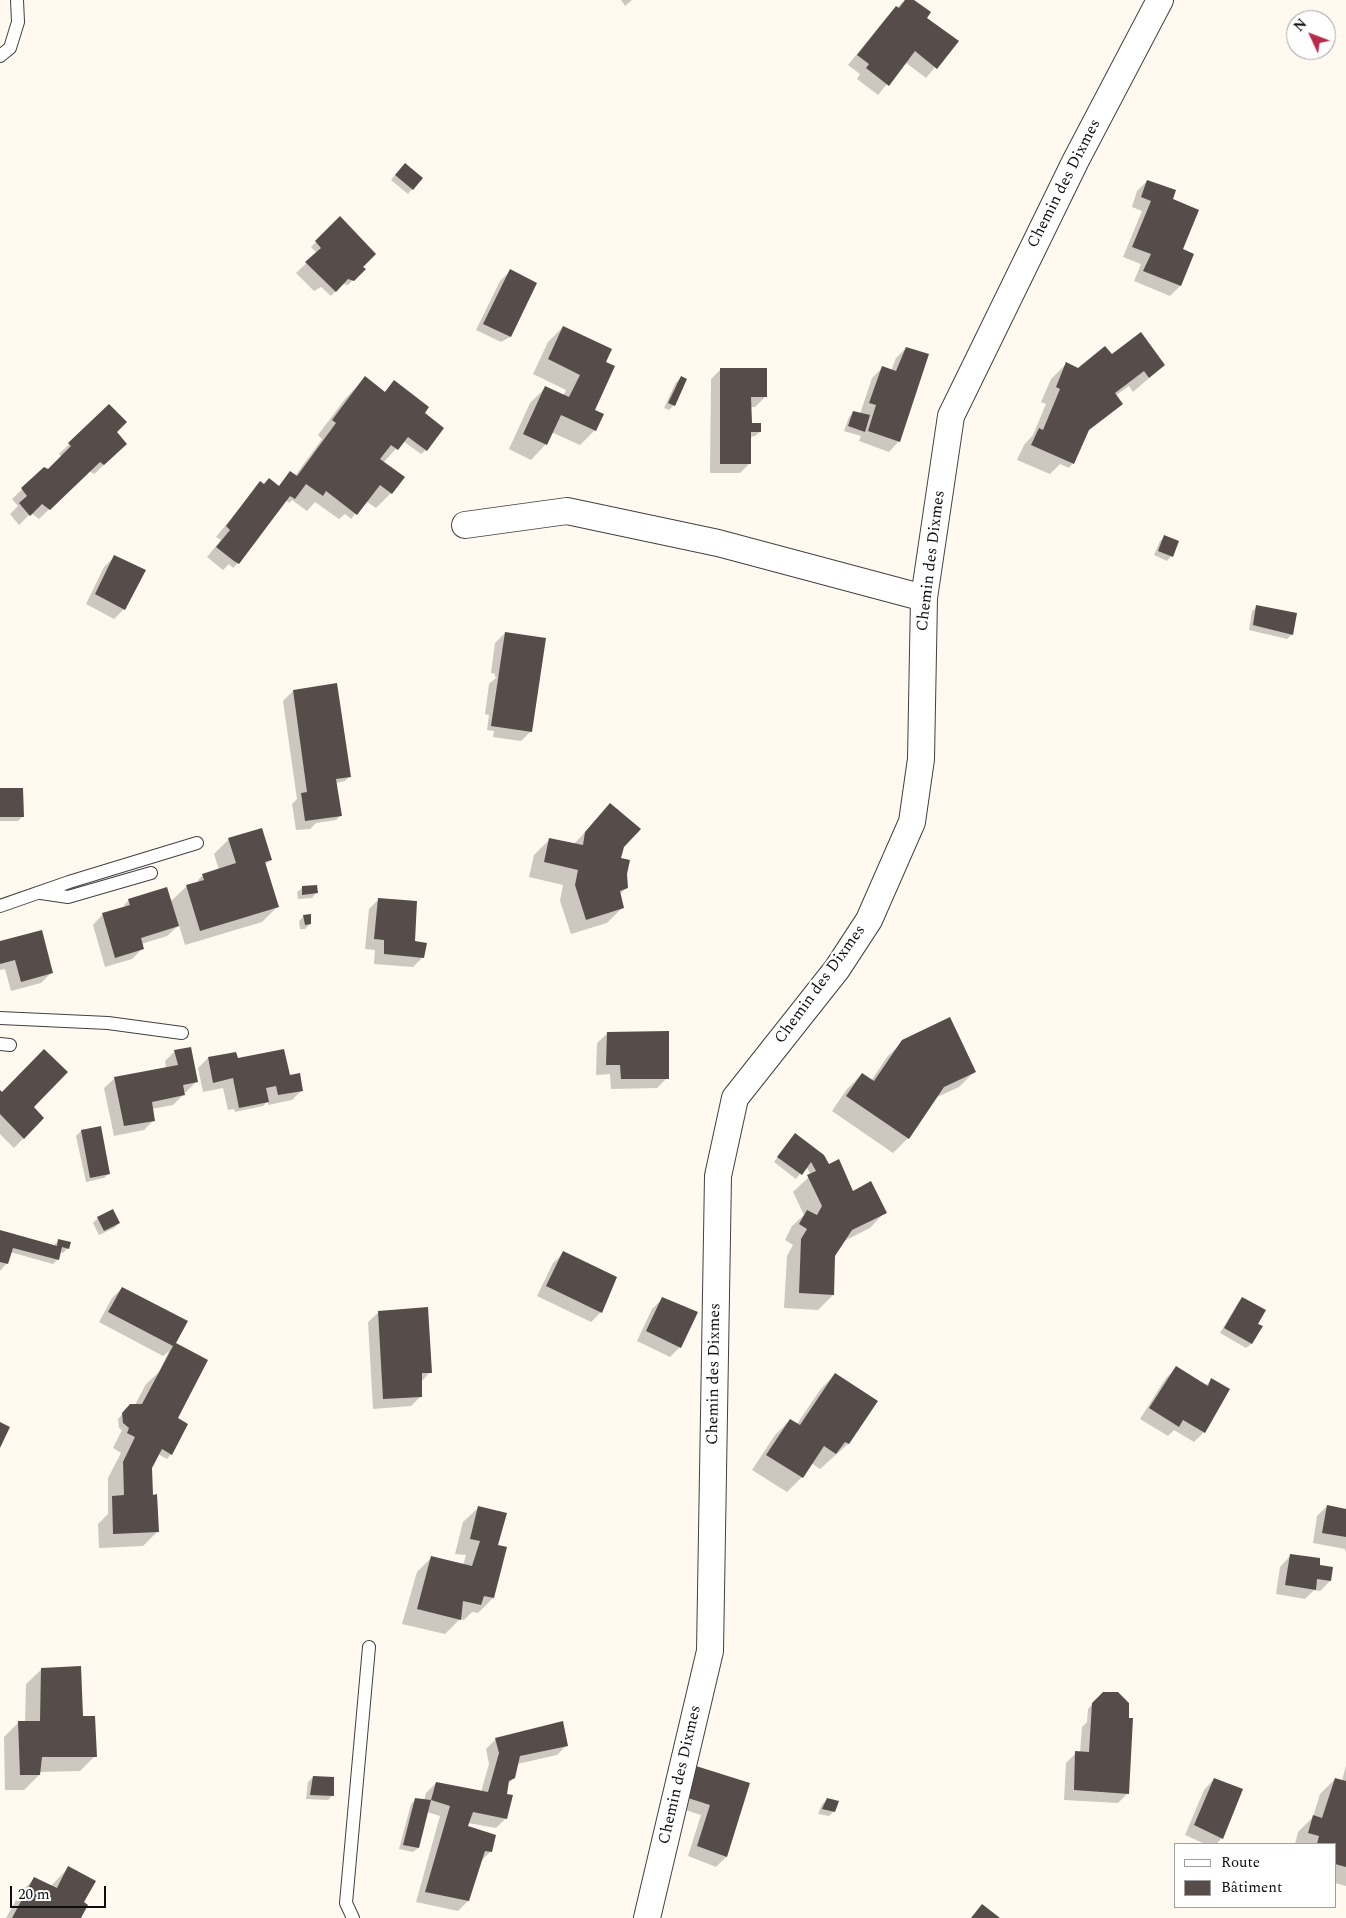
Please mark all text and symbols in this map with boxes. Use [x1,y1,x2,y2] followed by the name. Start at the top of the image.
[1286,10,1336,60] north arrow
[1289,14,1312,36] text: N
[1024,116,1106,252] street label: Chemin des Dixmes
[914,489,950,633] street label: Chemin des Dixmes
[771,922,871,1048] street label: Chemin des Dixmes
[704,1303,726,1445] street label: Chemin des Dixmes
[656,1704,706,1846] street label: Chemin des Dixmes
[1174,1843,1336,1908] legend
[1221,1851,1260,1874] text: Route
[12,1876,109,1908] scale bar
[1221,1876,1282,1899] text: Bâtiment
[18,1883,50,1906] text: 20 m

